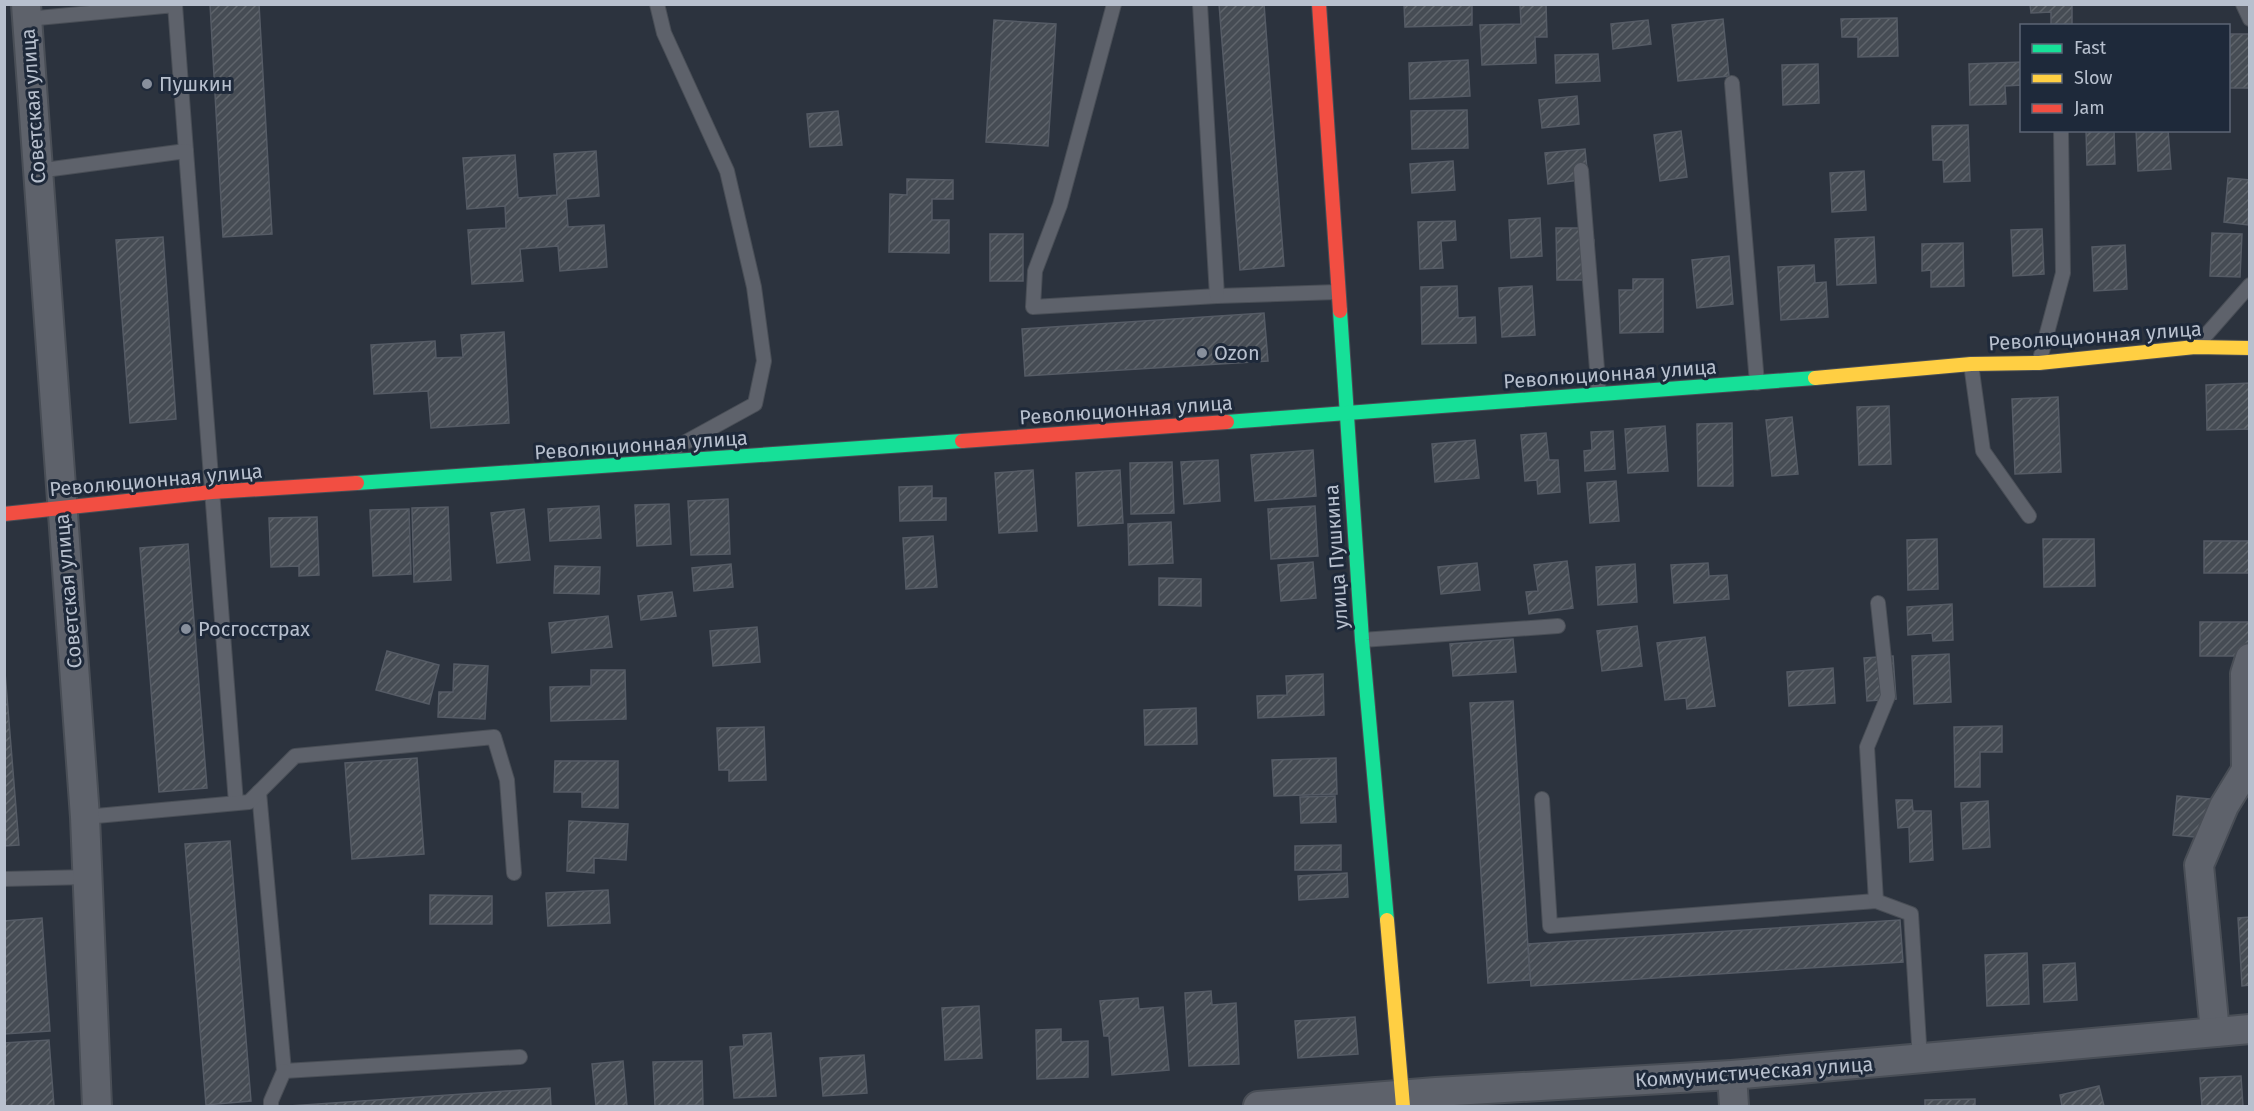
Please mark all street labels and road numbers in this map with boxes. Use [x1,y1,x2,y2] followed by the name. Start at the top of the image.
[16,28,50,184] street label: Советская улица
[1988,317,2202,355] street label: Революционная улица
[1503,355,1717,393] street label: Революционная улица
[1019,391,1233,429] street label: Революционная улица
[534,426,748,464] street label: Революционная улица
[48,459,264,501] street label: Революционная улица
[1319,484,1353,630] street label: улица Пушкина
[49,513,87,669] street label: Советская улица
[1634,1052,1874,1092] street label: Коммунистическая улица

